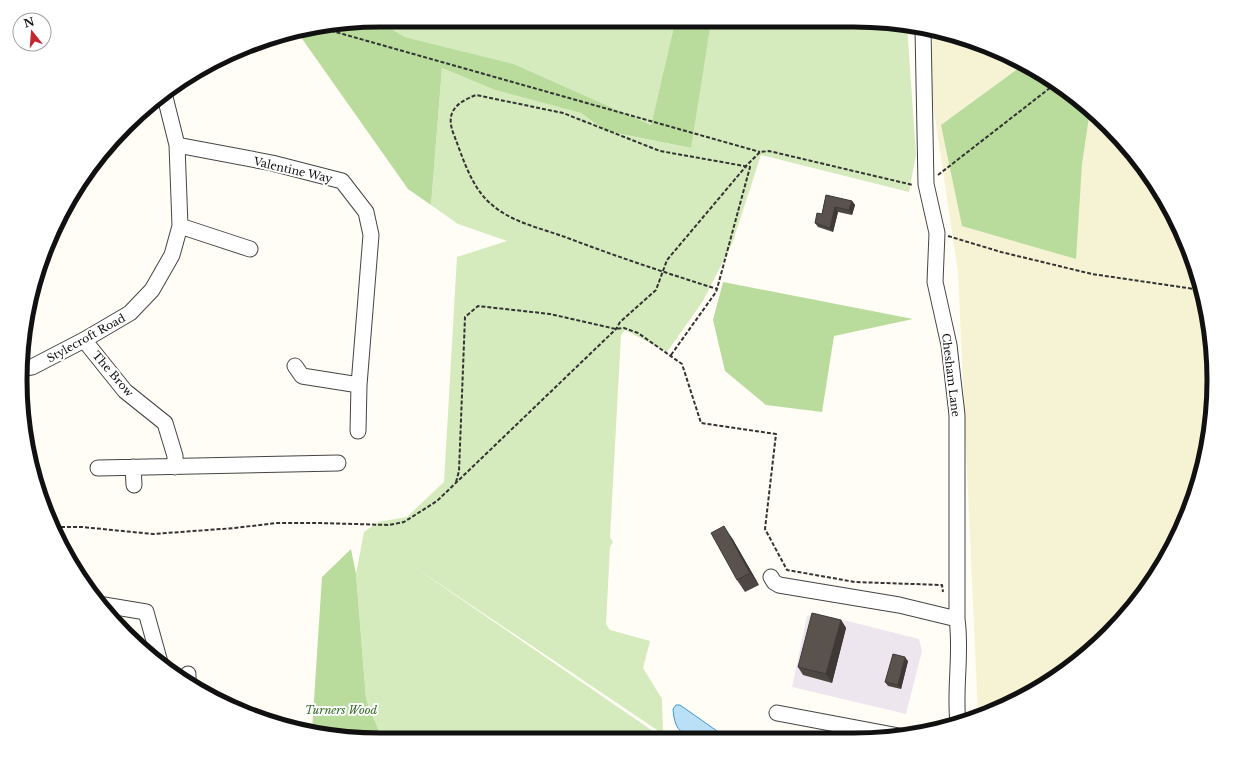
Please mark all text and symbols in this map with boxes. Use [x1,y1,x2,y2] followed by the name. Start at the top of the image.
[12,12,52,52] north arrow
[22,14,37,31] text: N
[251,154,334,186] street label: Valentine Way
[44,310,128,365] street label: Stylecroft Road
[939,332,963,418] street label: Chesham Lane
[89,348,137,400] street label: The Brow
[305,703,377,717] park label: Turners Wood

